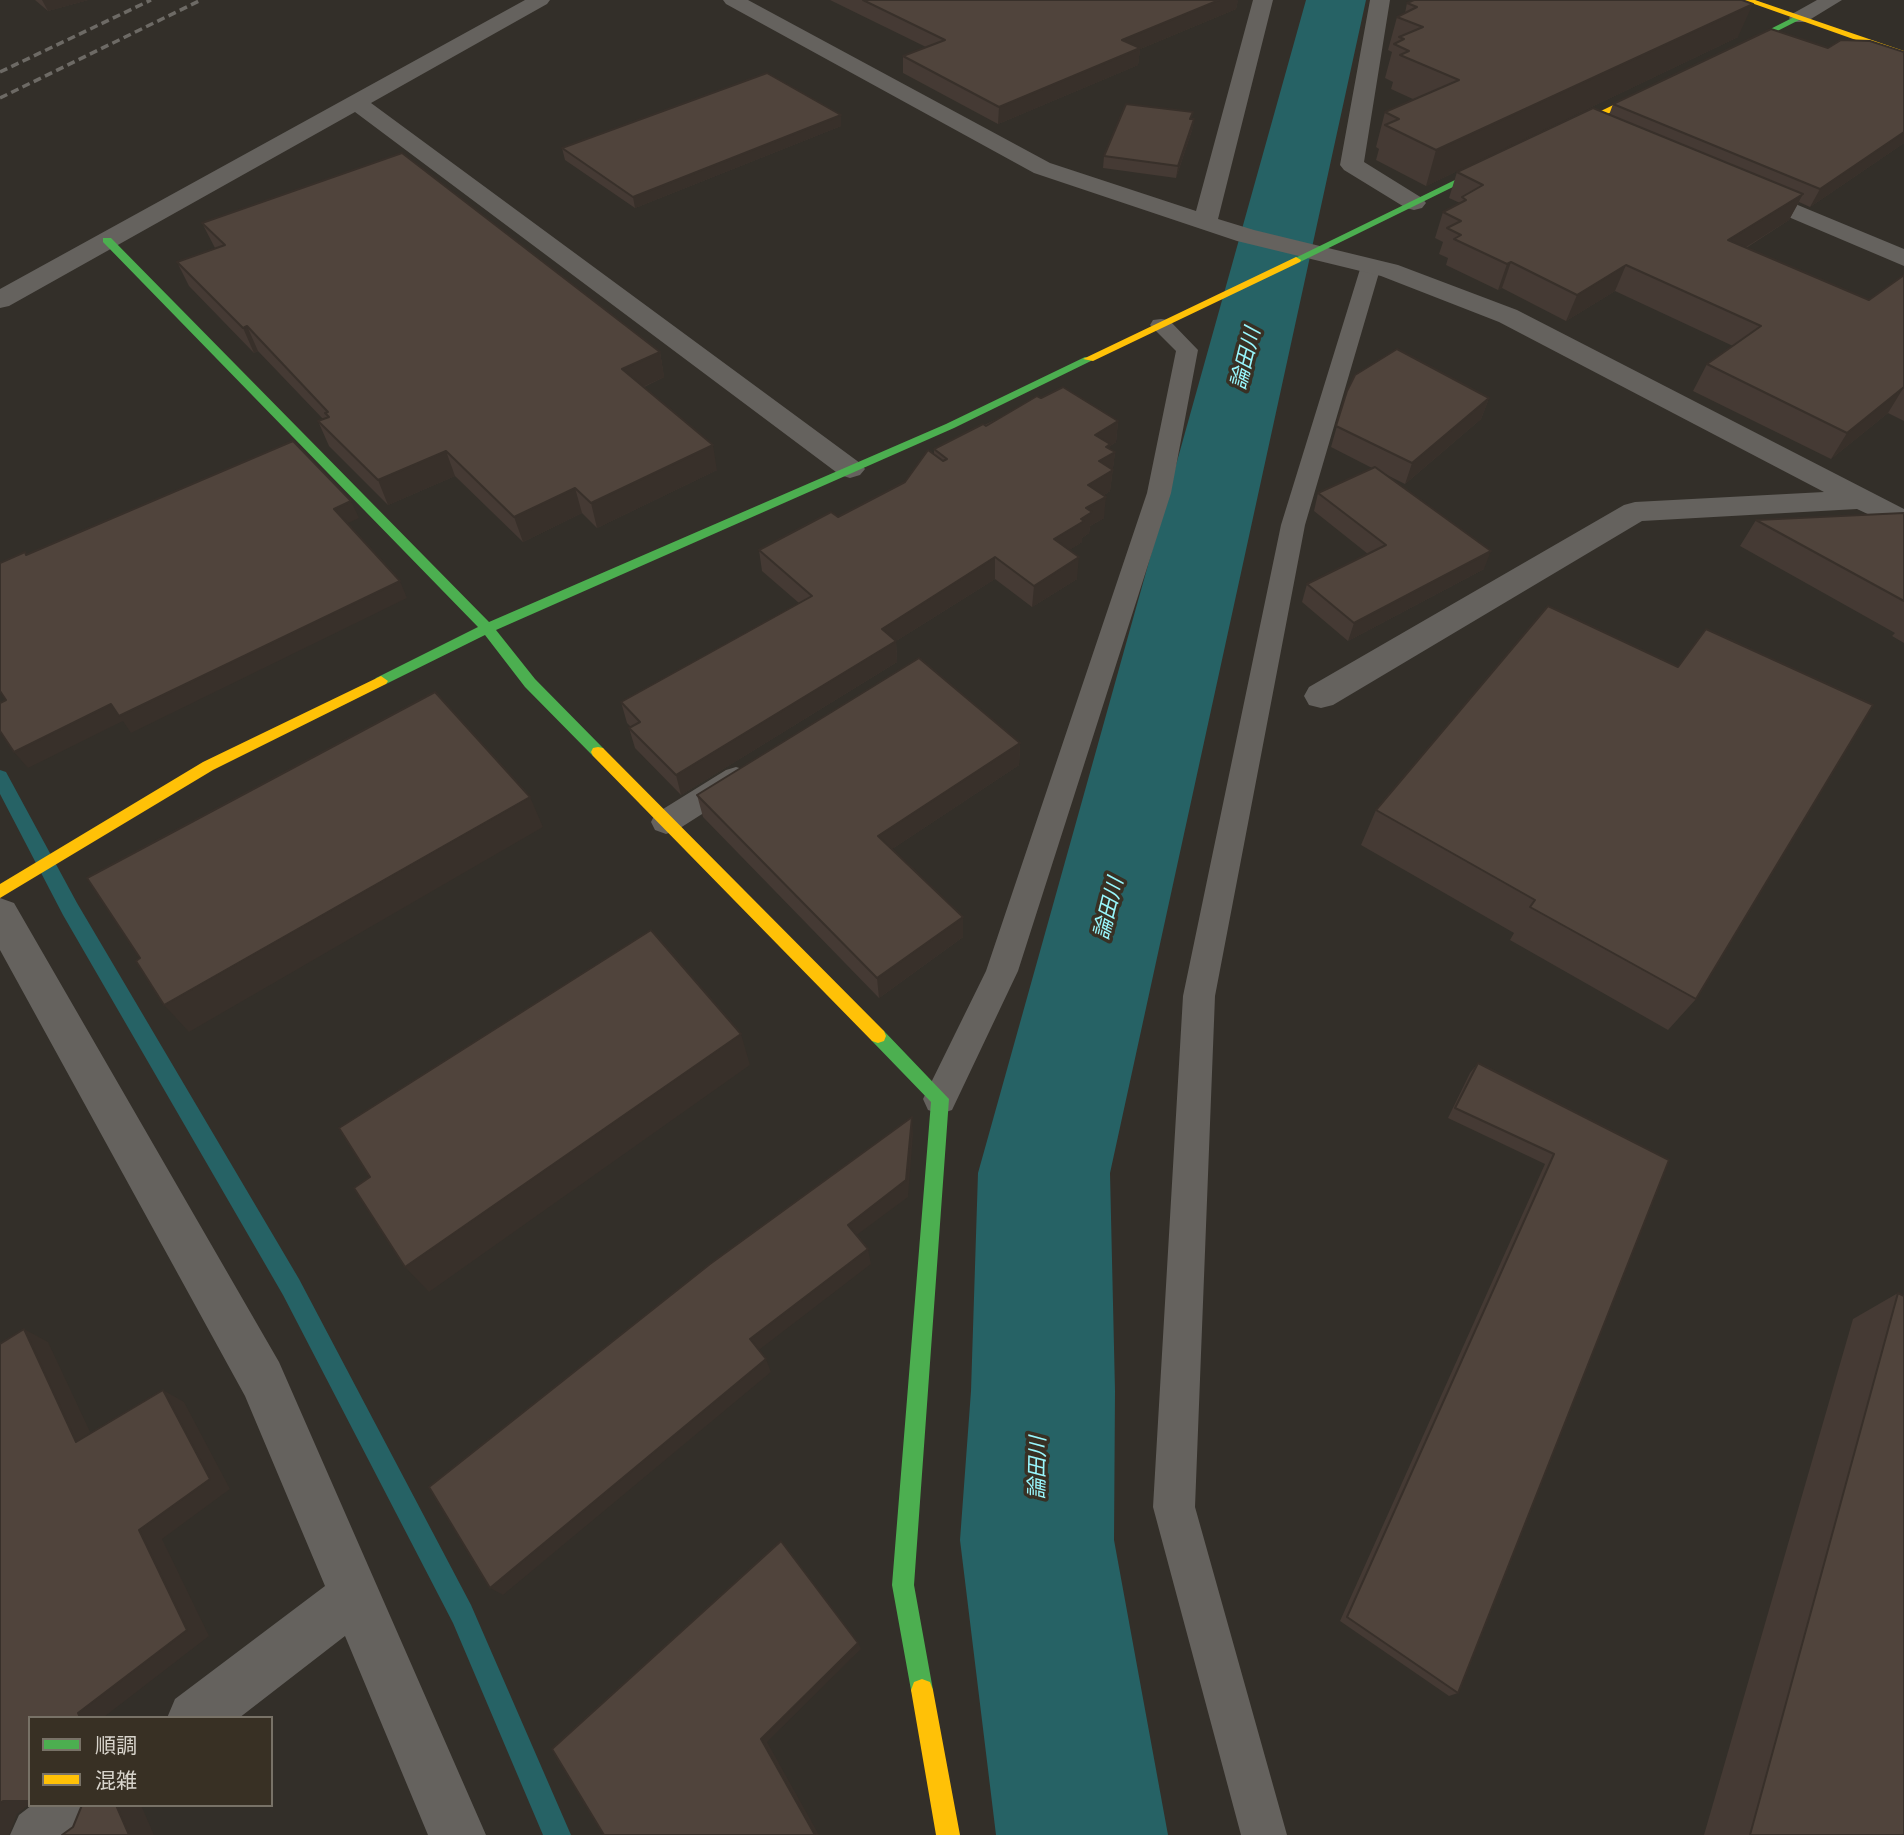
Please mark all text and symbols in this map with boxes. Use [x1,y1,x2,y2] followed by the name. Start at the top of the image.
[1227,325,1267,393] water label: 論田川
[1090,875,1130,943] water label: 論田川
[1026,1436,1052,1500] water label: 論田川
[28,1716,273,1807] legend
[95,1731,137,1760] text: 順調
[95,1766,137,1795] text: 混雑

